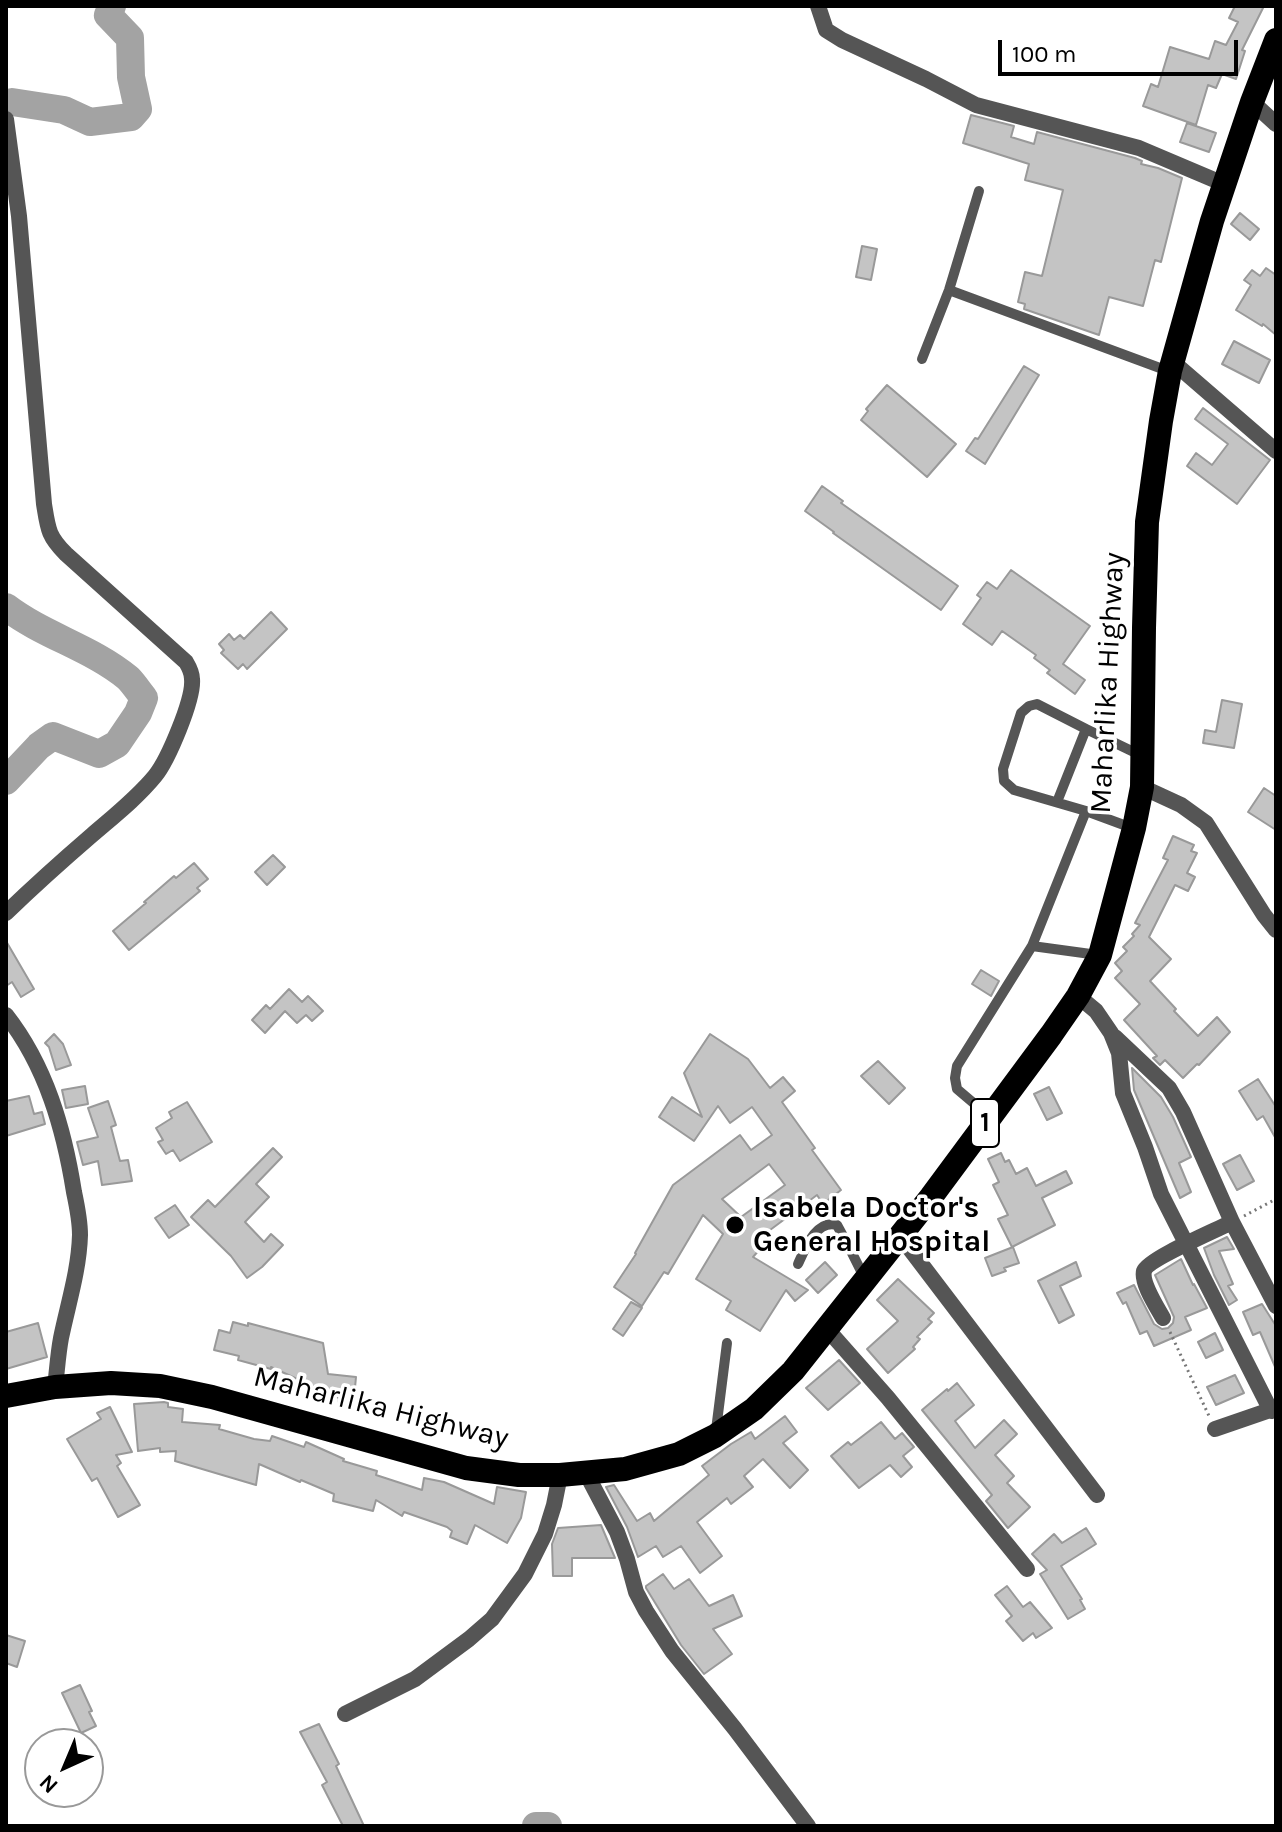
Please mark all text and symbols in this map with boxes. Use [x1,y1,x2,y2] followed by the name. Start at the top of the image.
[1002,24,1242,74] scale bar
[1012,40,1077,68] text: 100 m
[1083,551,1133,815] street label: Maharlika Highway
[971,1099,999,1147] road number: 1
[753,1190,990,1260] place label: Isabela Doctor's General Hospital
[724,1214,746,1236] marker: Isabela Doctor's General Hospital
[250,1359,512,1457] street label: Maharlika Highway
[24,1728,104,1808] north arrow
[34,1769,63,1799] text: N

